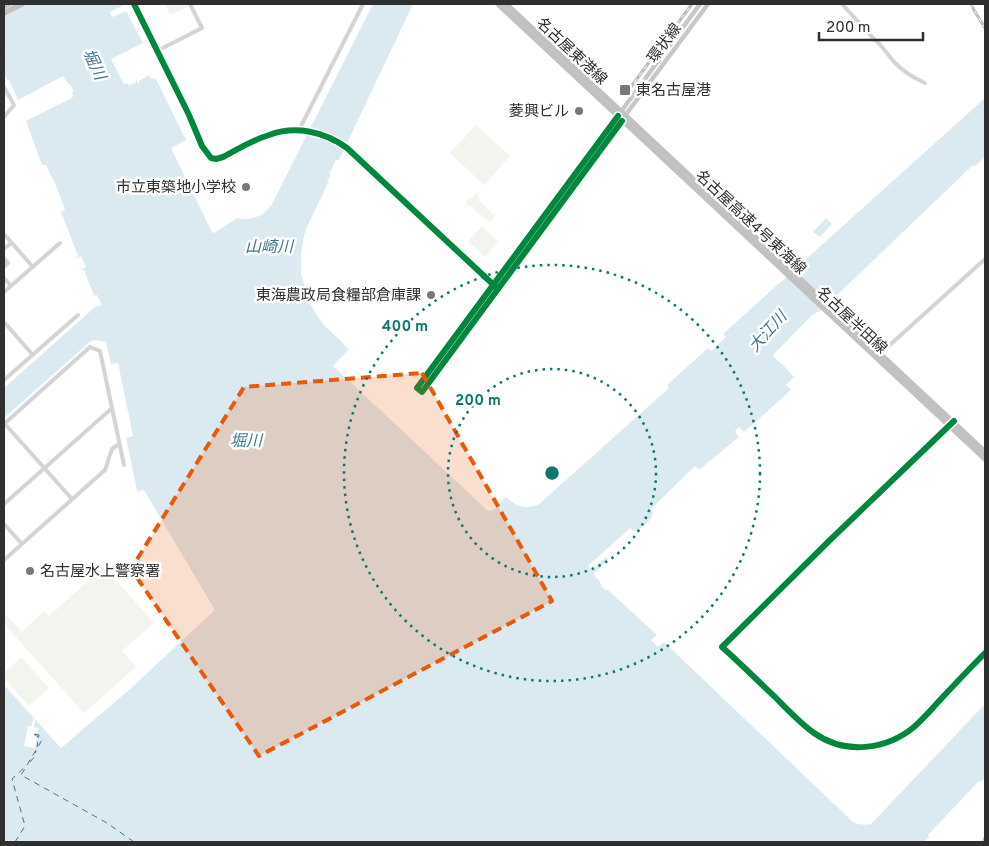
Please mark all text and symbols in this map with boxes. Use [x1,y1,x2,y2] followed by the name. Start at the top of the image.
[819,10,923,42] scale bar
[532,14,610,90] street label: 名古屋東港線
[826,19,871,38] text: 200 m
[643,20,686,68] street label: 環状線
[77,46,110,85] water label: 堀川
[636,82,711,101] place label: 東名古屋港
[618,83,632,97] marker: 東名古屋港
[509,103,569,122] place label: 菱興ビル
[573,105,585,117] marker: 菱興ビル
[691,167,809,279] street label: 名古屋高速4号東海線
[116,179,236,198] place label: 市立東築地小学校
[240,181,252,193] marker: 市立東築地小学校
[245,238,295,258] water label: 山崎川
[812,283,890,359] street label: 名古屋半田線
[256,287,421,306] place label: 東海農政局食糧部倉庫課
[425,289,437,301] marker: 東海農政局食糧部倉庫課
[745,306,793,357] water label: 大江川
[382,318,428,337] text: 400 m
[455,392,501,411] text: 200 m
[230,432,264,452] water label: 堀川
[543,464,561,482] centre of rings
[40,563,160,582] place label: 名古屋水上警察署
[24,565,36,577] marker: 名古屋水上警察署

